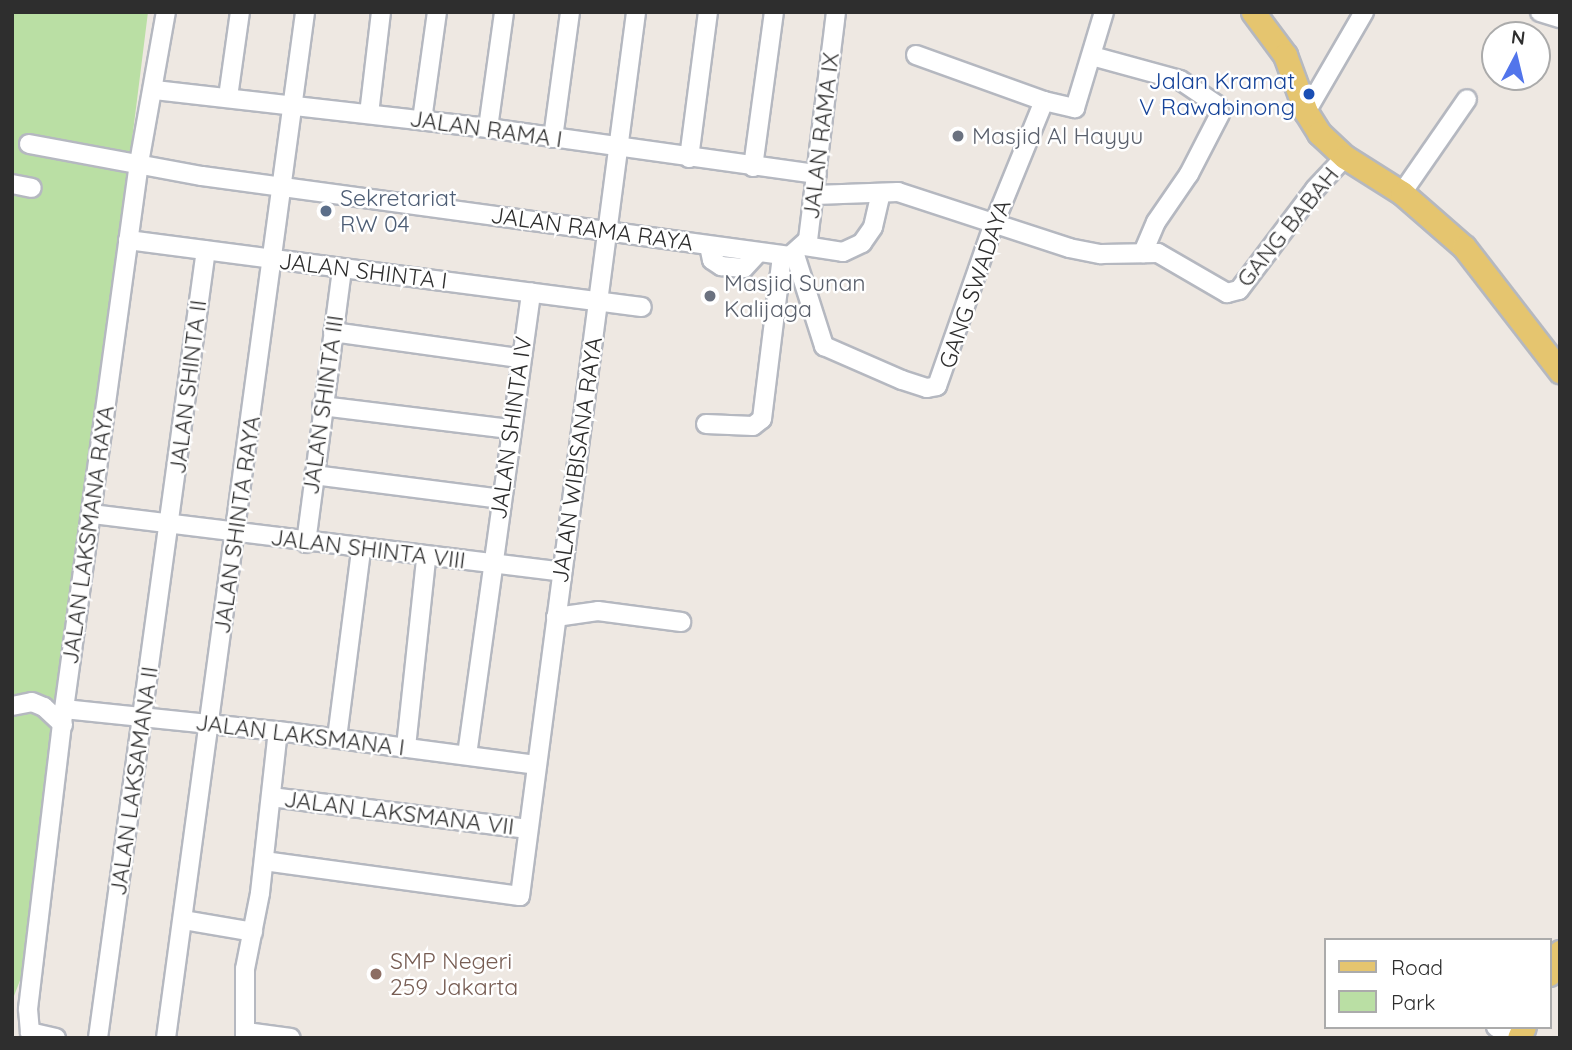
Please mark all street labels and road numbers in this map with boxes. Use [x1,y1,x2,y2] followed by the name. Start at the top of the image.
[797,51,845,221] street label: JALAN RAMA IX
[408,105,564,153] street label: JALAN RAMA I
[1231,162,1345,292] street label: GANG BABAH
[933,196,1017,372] street label: GANG SWADAYA
[489,201,695,257] street label: JALAN RAMA RAYA
[277,247,449,295] street label: JALAN SHINTA I
[164,298,212,476] street label: JALAN SHINTA II
[297,313,349,497] street label: JALAN SHINTA III
[484,335,538,521] street label: JALAN SHINTA IV
[546,335,608,585] street label: JALAN WIBISANA RAYA
[56,404,120,666] street label: JALAN LAKSMANA RAYA
[208,414,266,636] street label: JALAN SHINTA RAYA
[269,523,467,575] street label: JALAN SHINTA VIII
[104,665,164,897] street label: JALAN LAKSAMANA II
[194,708,406,762] street label: JALAN LAKSMANA I
[282,785,516,841] street label: JALAN LAKSMANA VII

